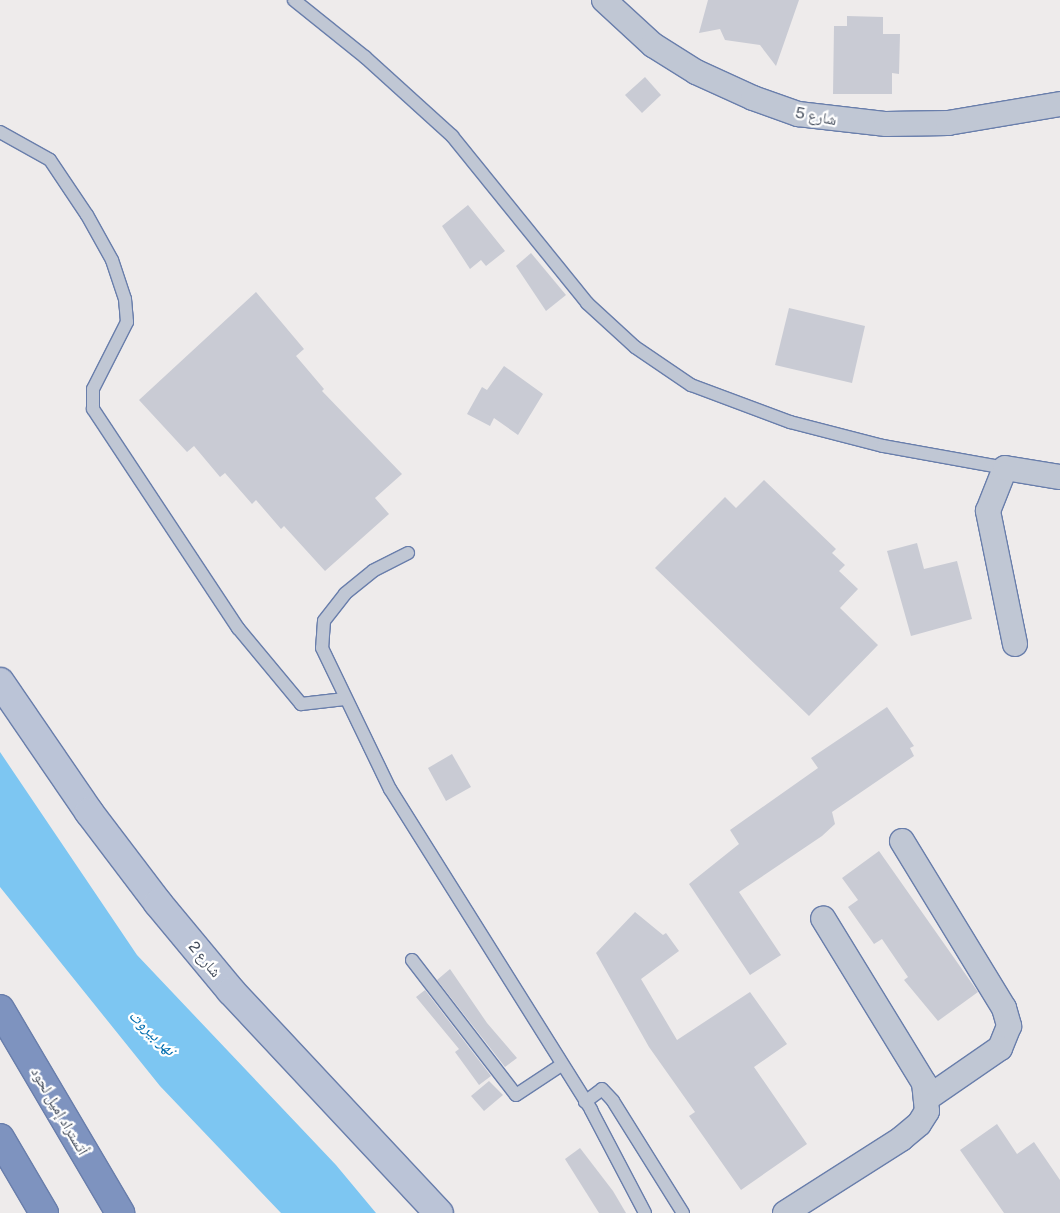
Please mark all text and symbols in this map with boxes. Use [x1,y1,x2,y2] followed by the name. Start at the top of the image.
[794,103,838,129] street label: شارع 5
[185,937,225,981] street label: شارع 2
[125,1006,179,1060] water label: نهر بيروت
[28,1064,92,1158] street label: أتستراد إميل لحود

